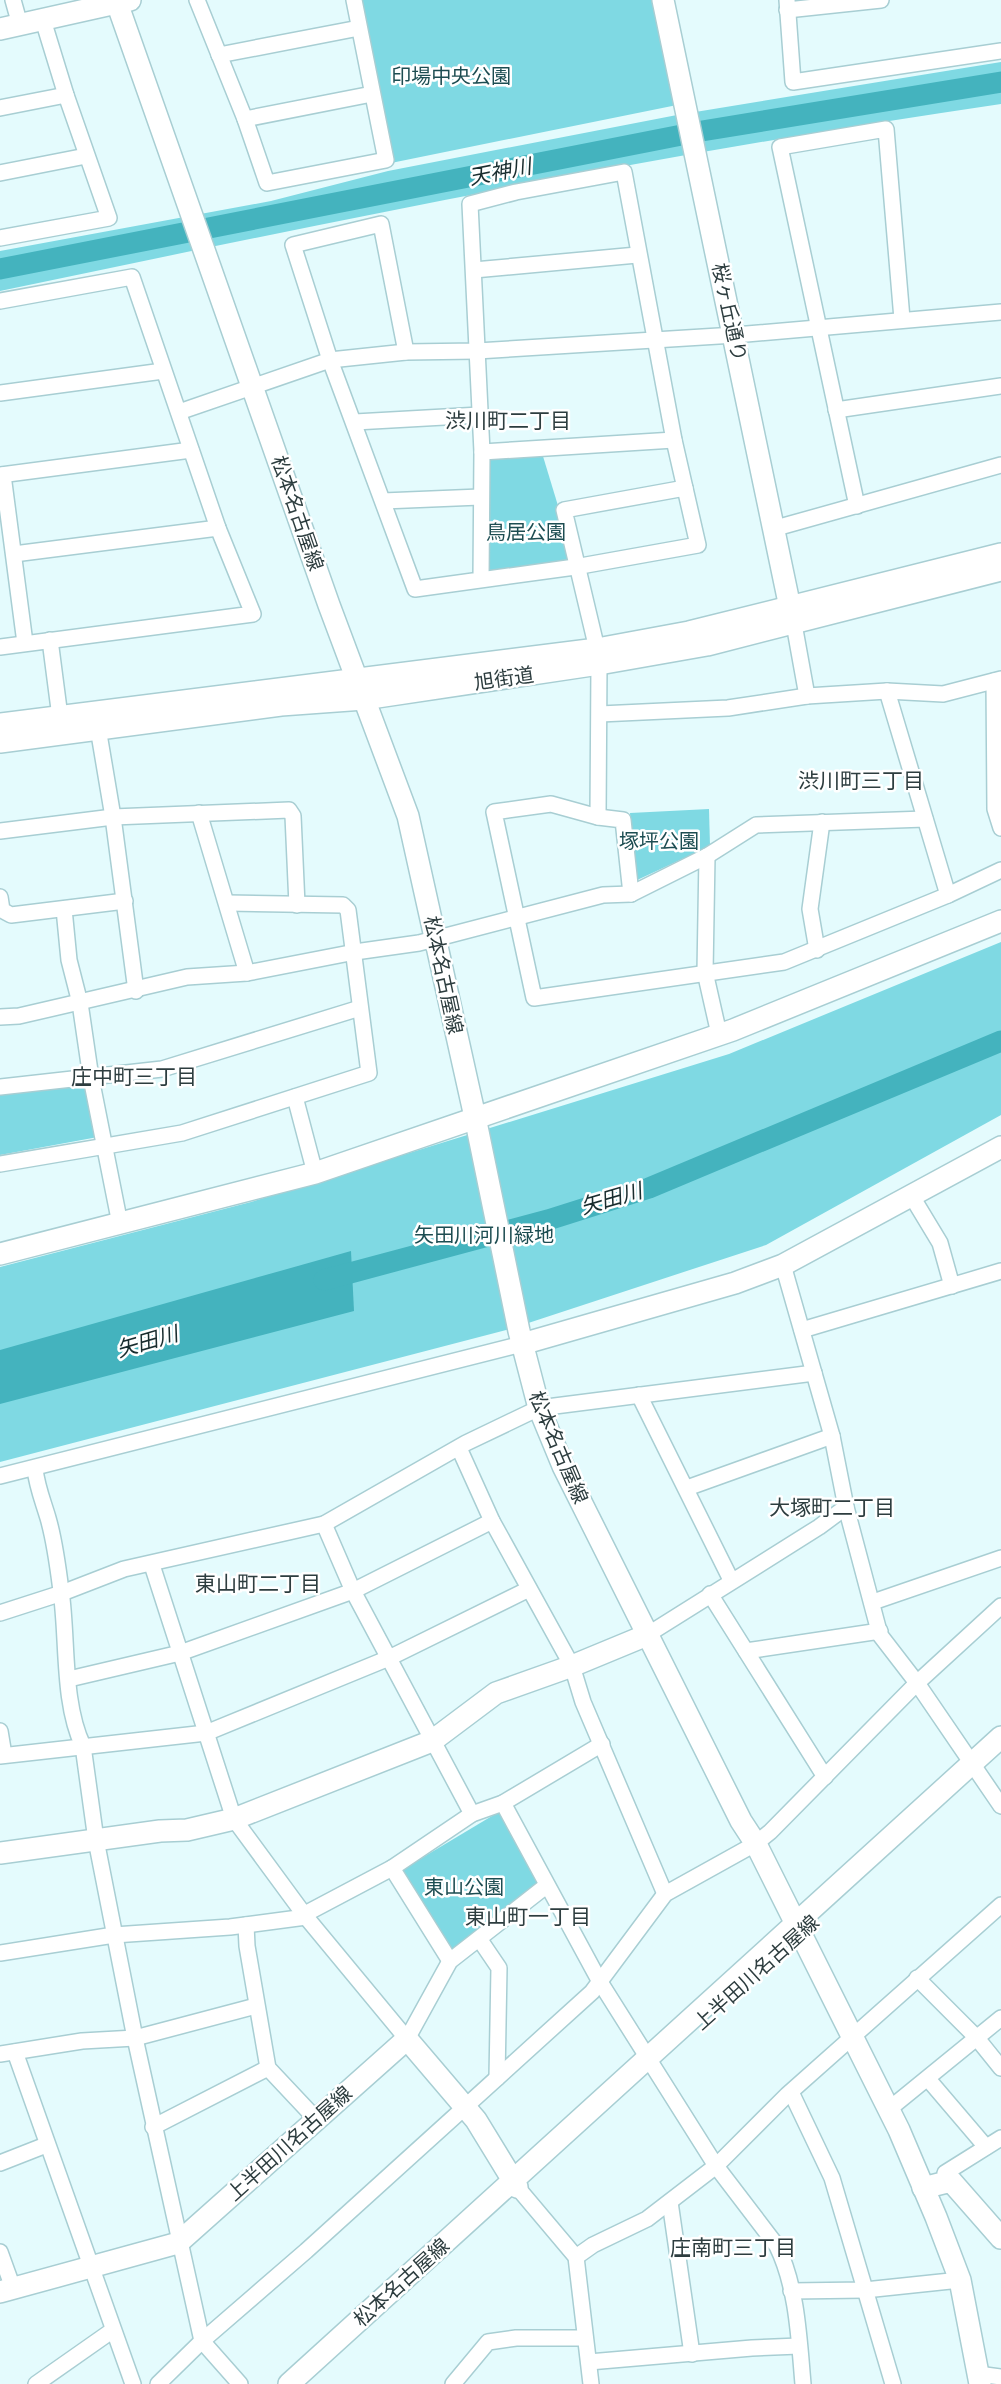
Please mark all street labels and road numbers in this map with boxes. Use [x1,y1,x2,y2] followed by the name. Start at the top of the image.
[706,260,754,364] street label: 桜ヶ丘通り
[266,452,330,574] street label: 松本名古屋線
[472,660,536,696] street label: 旭街道
[418,914,470,1036] street label: 松本名古屋線
[523,1386,595,1508] street label: 松本名古屋線
[688,1908,824,2036] street label: 上半田川名古屋線
[221,2079,357,2207] street label: 上半田川名古屋線
[347,2232,455,2332] street label: 松本名古屋線

